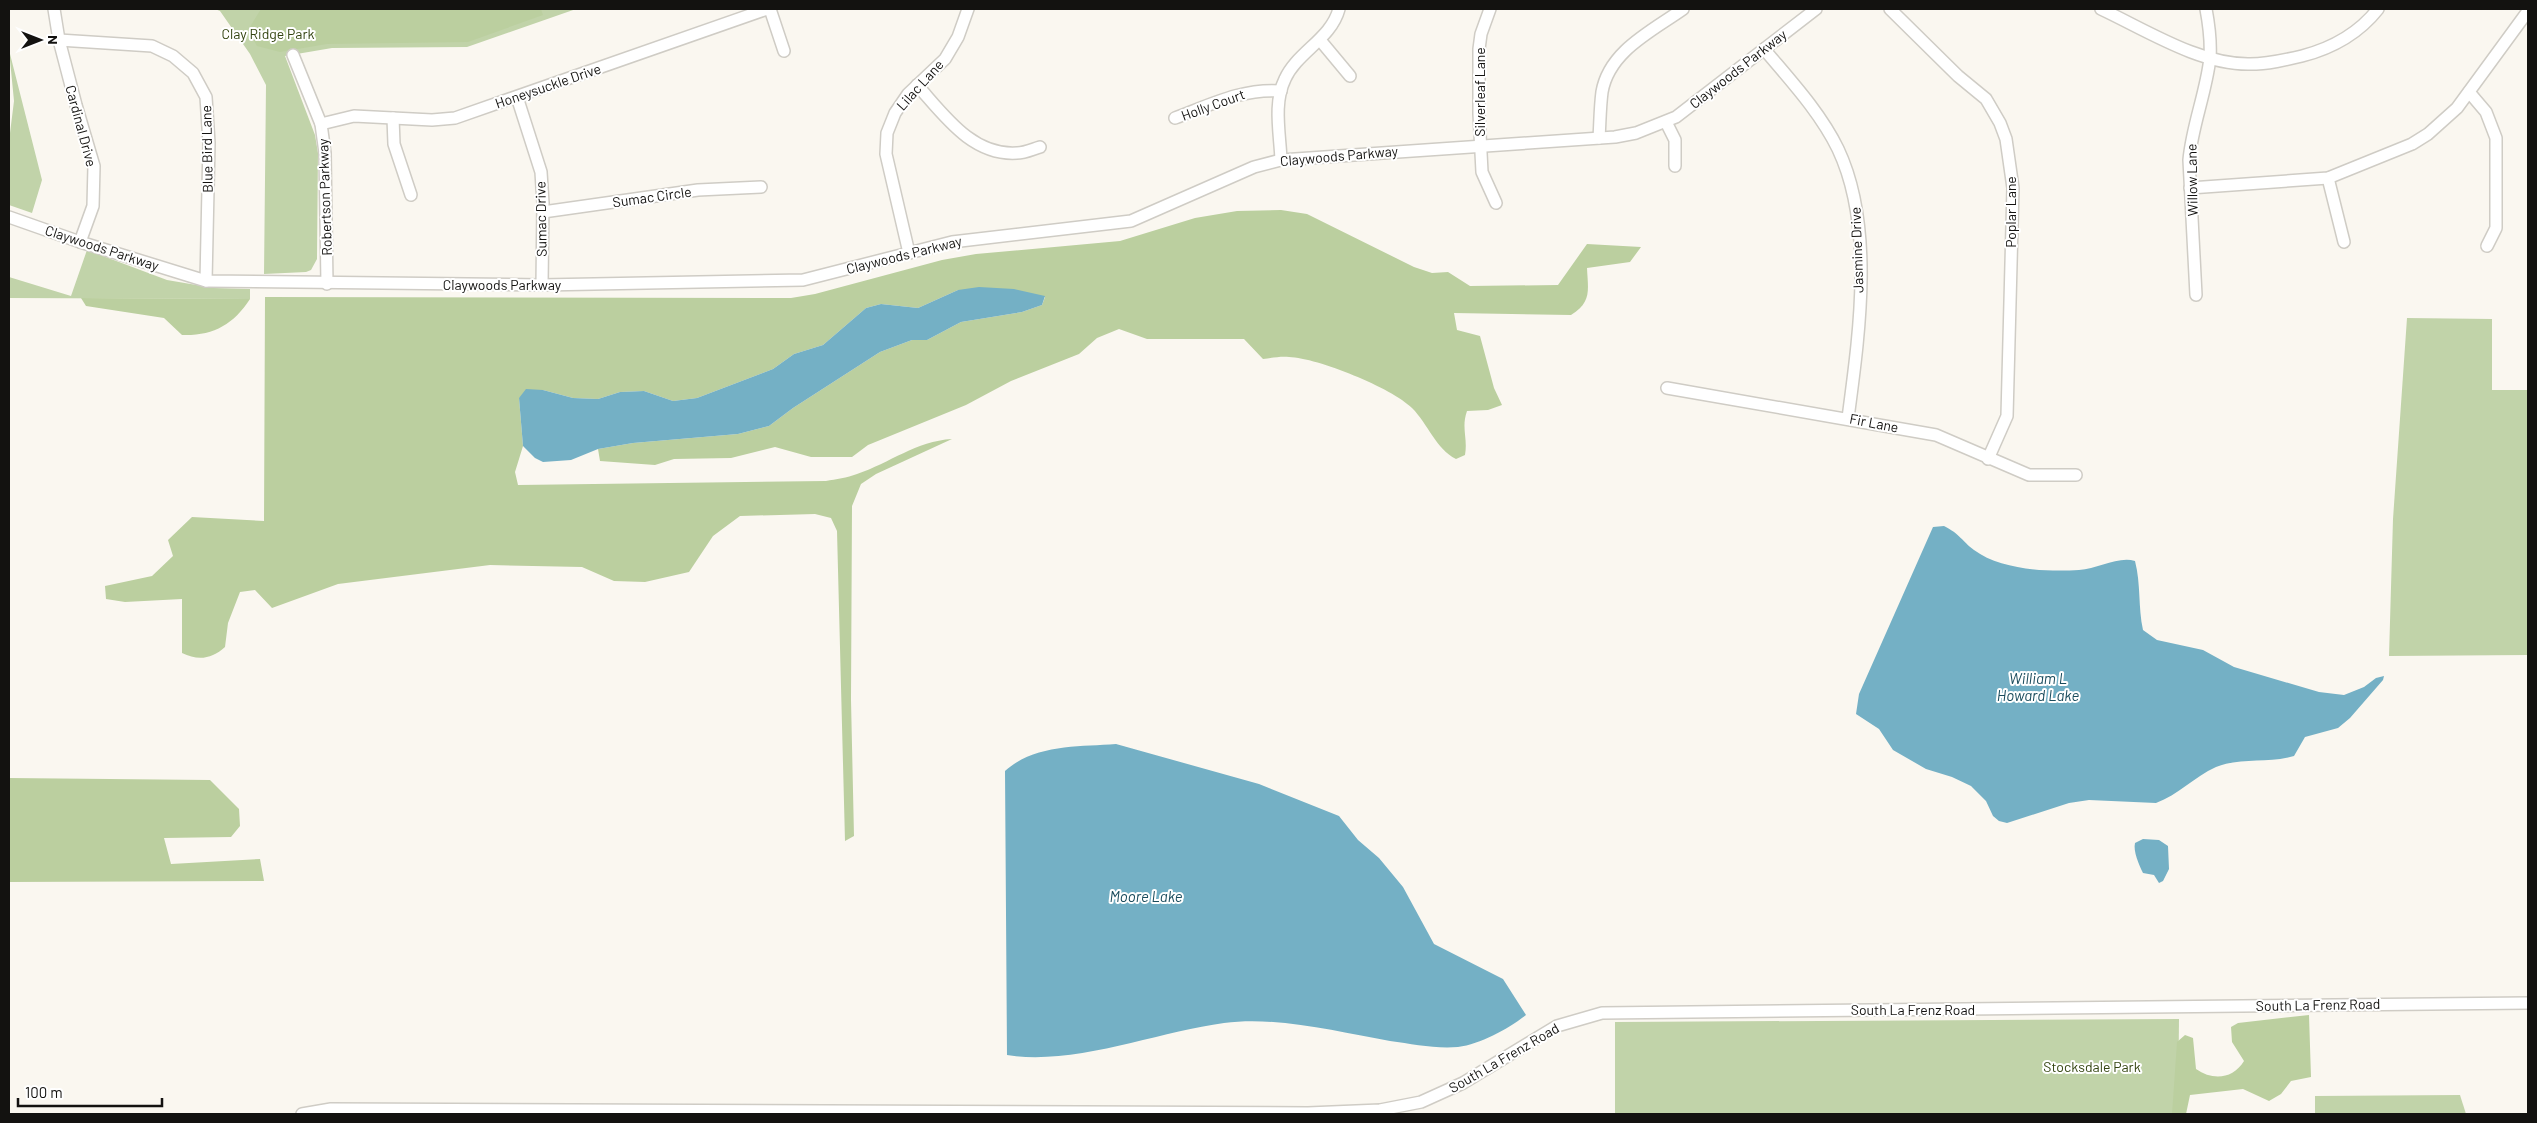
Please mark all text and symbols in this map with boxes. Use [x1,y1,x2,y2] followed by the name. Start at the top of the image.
[15,15,65,65] north arrow
[221,25,315,42] park label: Clay Ridge Park
[1686,25,1790,112] street label: Claywoods Parkway
[45,35,62,45] text: N
[1471,47,1488,137] street label: Silverleaf Lane
[893,56,947,113] street label: Lilac Lane
[493,59,603,112] street label: Honeysuckle Drive
[62,83,101,169] street label: Cardinal Drive
[1179,85,1247,124] street label: Holly Court
[197,105,216,193] street label: Blue Bird Lane
[314,138,335,256] street label: Robertson Parkway
[1279,142,1399,169] street label: Claywoods Parkway
[2182,144,2201,216] street label: Willow Lane
[2002,176,2019,248] street label: Poplar Lane
[531,181,550,257] street label: Sumac Drive
[611,183,693,210] street label: Sumac Circle
[1847,207,1866,293] street label: Jasmine Drive
[43,221,162,274] street label: Claywoods Parkway
[844,232,964,277] street label: Claywoods Parkway
[443,276,562,293] street label: Claywoods Parkway
[1848,409,1900,436] street label: Fir Lane
[1997,669,2079,704] water label: William L Howard Lake
[1109,887,1183,905] water label: Moore Lake
[2256,995,2380,1014] street label: South La Frenz Road
[1851,1001,1975,1018] street label: South La Frenz Road
[1446,1019,1562,1096] street label: South La Frenz Road
[2043,1058,2141,1075] park label: Stocksdale Park
[18,1076,161,1108] scale bar
[25,1083,63,1101] text: 100 m

